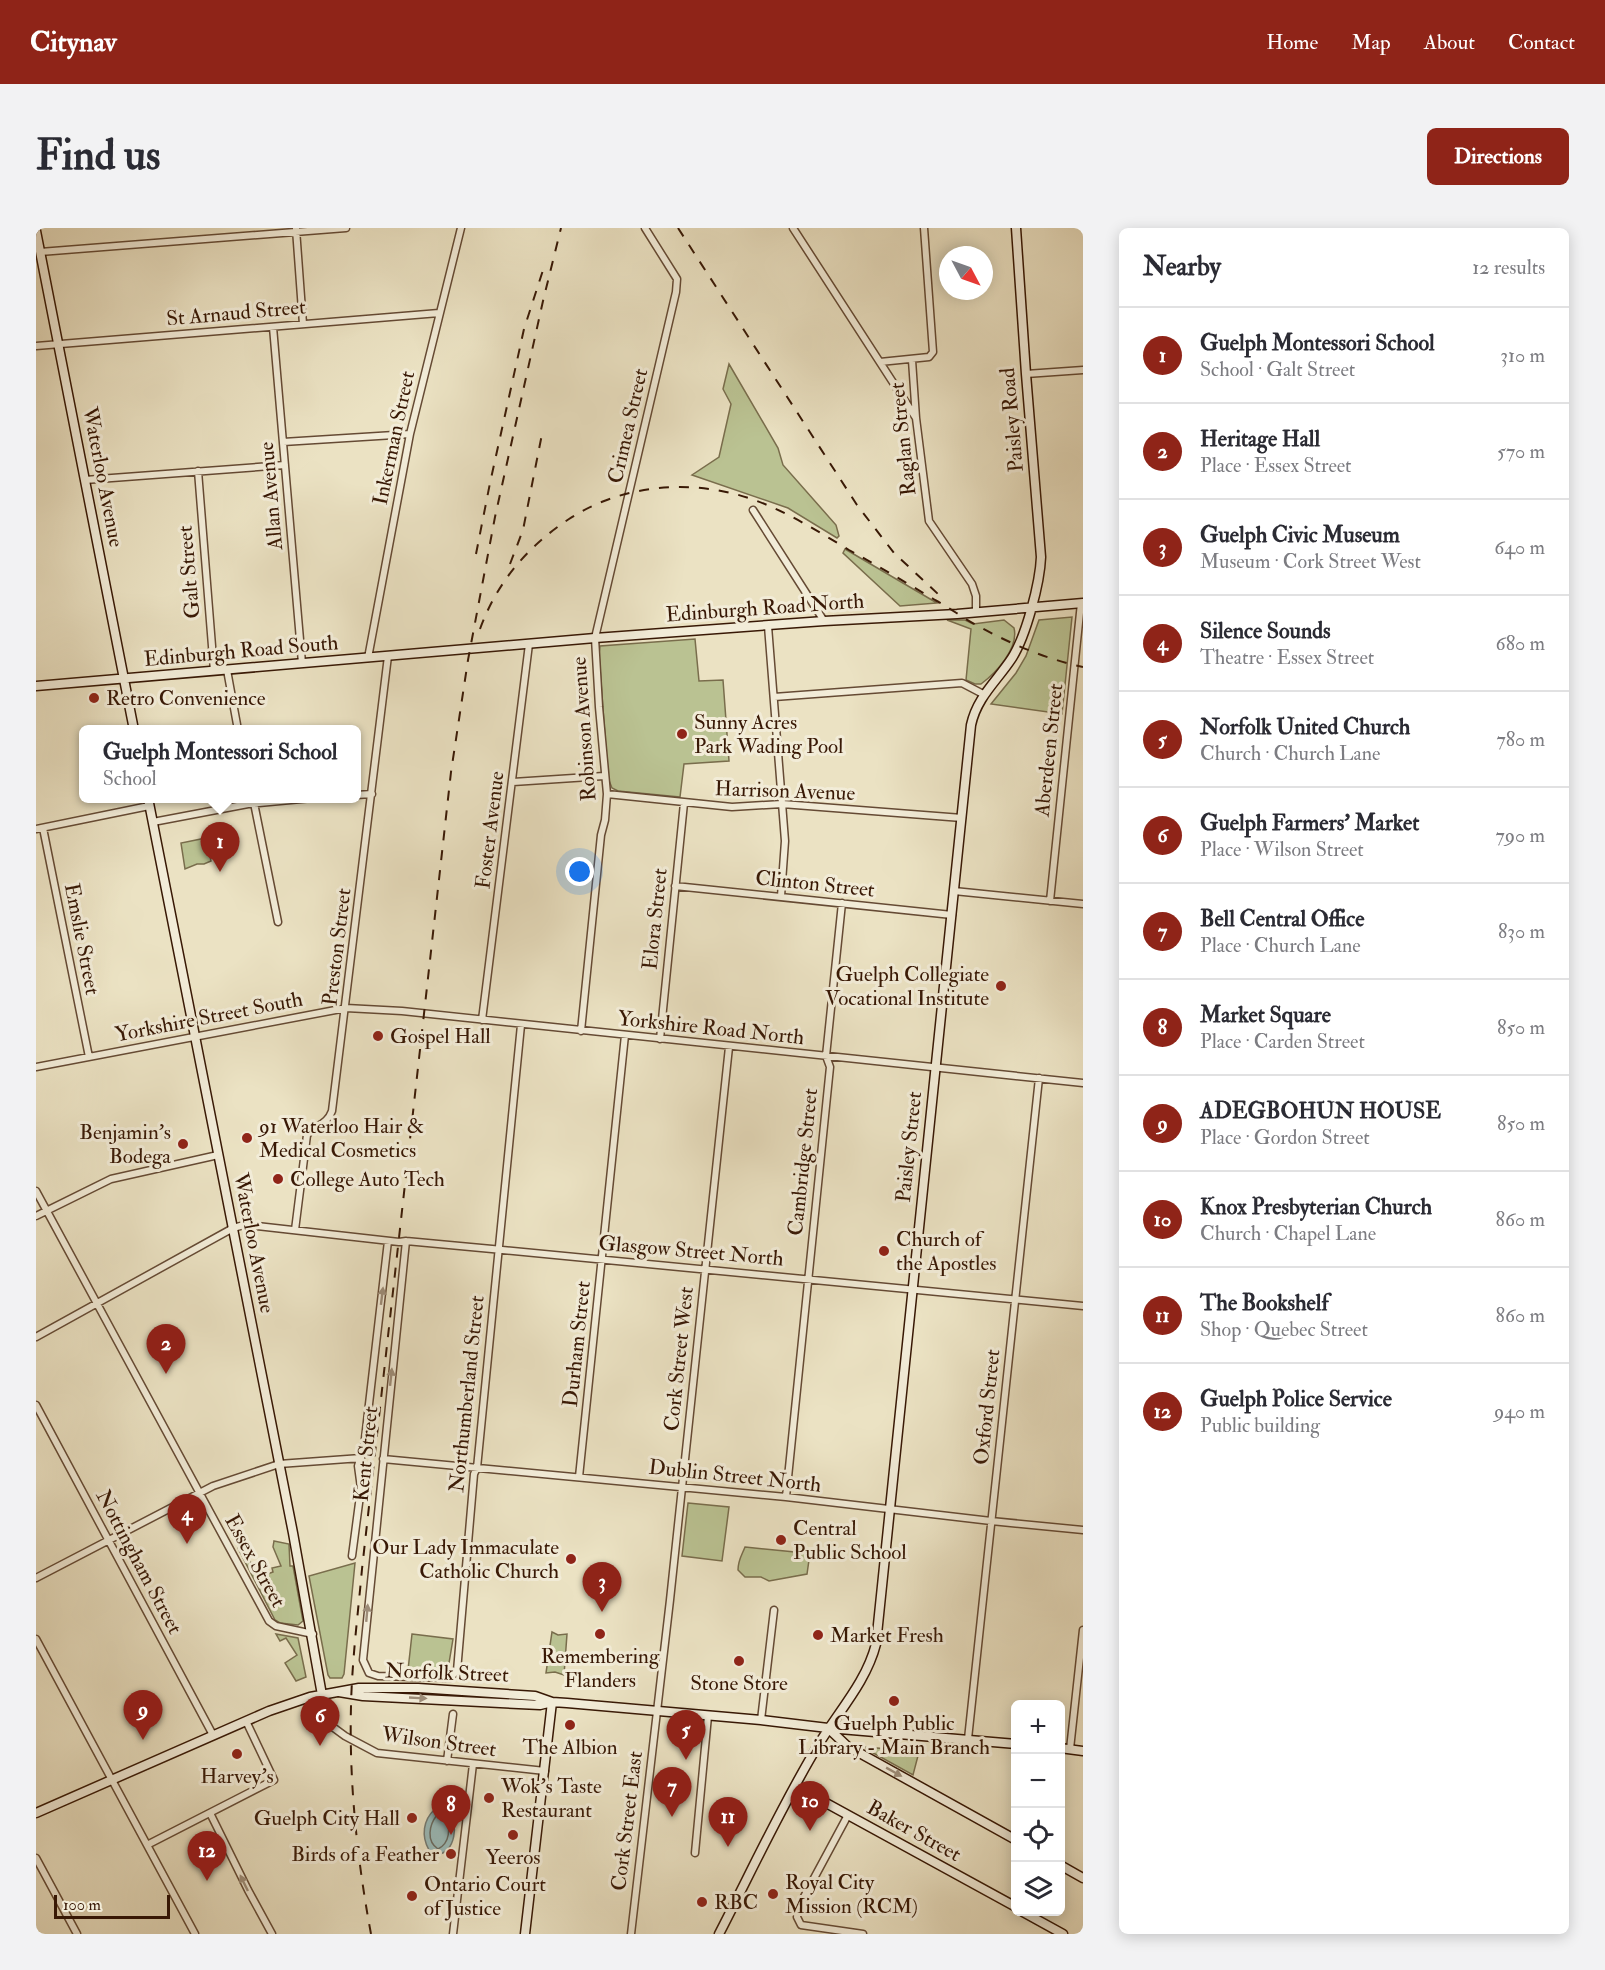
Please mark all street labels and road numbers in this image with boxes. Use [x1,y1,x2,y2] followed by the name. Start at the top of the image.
[165,293,307,333] street label: St Arnaud Street
[602,366,654,486] street label: Crimea Street
[994,366,1030,473] street label: Paisley Road
[367,368,421,508] street label: Inkerman Street
[884,381,922,497] street label: Raglan Street
[76,404,130,550] street label: Waterloo Avenue
[253,440,289,552] street label: Allan Avenue
[171,524,207,620] street label: Galt Street
[665,588,865,628] street label: Edinburgh Road North
[143,629,339,673] street label: Edinburgh Road South
[565,656,603,802] street label: Robinson Avenue
[1028,682,1069,819] street label: Aberdeen Street
[469,769,511,891] street label: Foster Avenue
[714,775,856,807] street label: Harrison Avenue
[754,864,876,904] street label: Clinton Street
[636,867,674,971] street label: Elora Street
[58,881,106,997] street label: Emslie Street
[316,886,358,1007] street label: Preston Street
[113,986,305,1048] street label: Yorkshire Street South
[616,1005,806,1051] street label: Yorkshire Road North
[782,1087,824,1237] street label: Cambridge Street
[890,1090,928,1204] street label: Paisley Street
[227,1170,281,1316] street label: Waterloo Avenue
[597,1229,785,1273] street label: Glasgow Street North
[557,1279,597,1408] street label: Durham Street
[658,1285,700,1433] street label: Cork Street West
[443,1294,491,1494] street label: Northumberland Street
[967,1348,1007,1466] street label: Oxford Street
[348,1405,384,1503] street label: Kent Street
[647,1454,823,1498] street label: Dublin Street North
[90,1485,189,1639] street label: Nottingham Street
[218,1510,292,1613] street label: Essex Street
[385,1657,509,1689] street label: Norfolk Street
[379,1720,498,1763] street label: Wilson Street
[605,1749,649,1892] street label: Cork Street East
[862,1794,966,1868] street label: Baker Street

